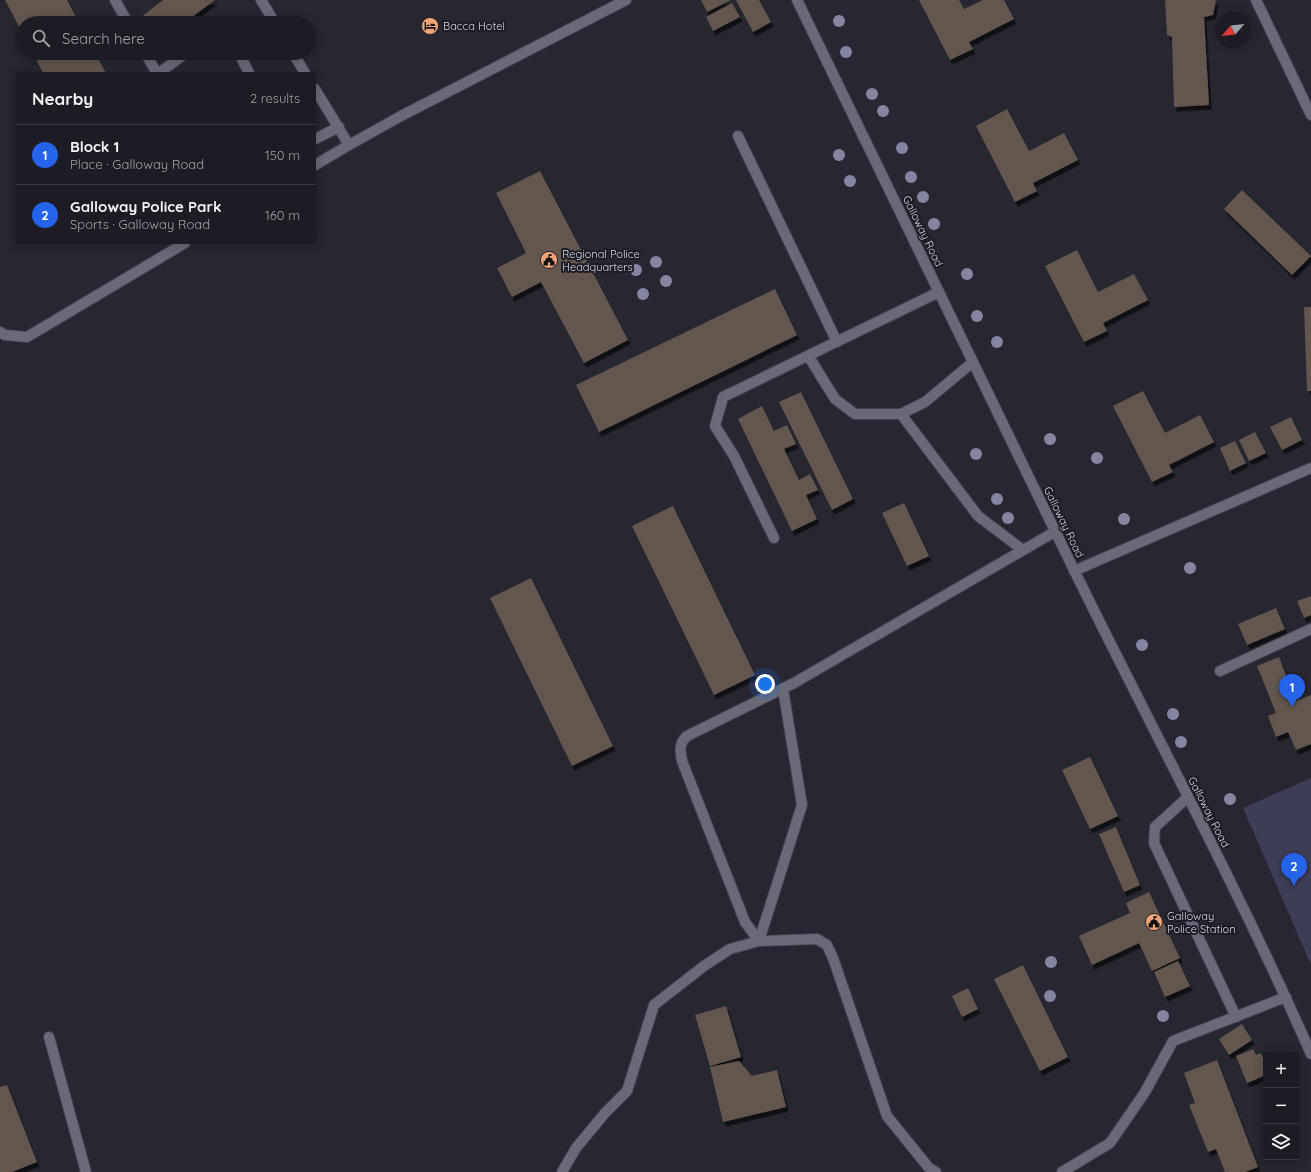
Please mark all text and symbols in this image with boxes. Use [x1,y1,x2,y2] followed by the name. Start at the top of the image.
[1215,12,1251,48] north arrow
[16,16,316,60] search box
[420,16,440,36] hotel icon: Bacca Hotel
[443,19,505,33] place label: Bacca Hotel
[30,27,52,49] icon: search
[62,29,145,48] text: Search here
[32,88,93,109] text: Nearby
[250,90,300,106] text: 2 results
[70,137,119,156] text: Block 1
[42,147,48,163] text: 1
[265,147,300,163] text: 150 m
[70,156,204,172] text: Place · Galloway Road
[900,193,946,269] street label: Galloway Road
[70,197,222,216] text: Galloway Police Park
[41,207,49,223] text: 2
[265,207,300,223] text: 160 m
[70,216,210,232] text: Sports · Galloway Road
[562,247,640,274] place label: Regional Police Headquarters
[539,250,559,270] public building icon: Regional Police Headquarters
[1041,484,1087,560] street label: Galloway Road
[755,674,775,694] your location
[1279,674,1305,707] pin: 1
[1185,774,1233,850] street label: Galloway Road
[1281,853,1307,886] pin: 2
[1167,909,1236,936] place label: Galloway Police Station
[1144,912,1164,932] public building icon: Galloway Police Station
[1263,1052,1299,1160] map controls
[1263,1052,1299,1088] button: +
[1263,1088,1299,1124] button: −
[1263,1124,1299,1160] button: layers

